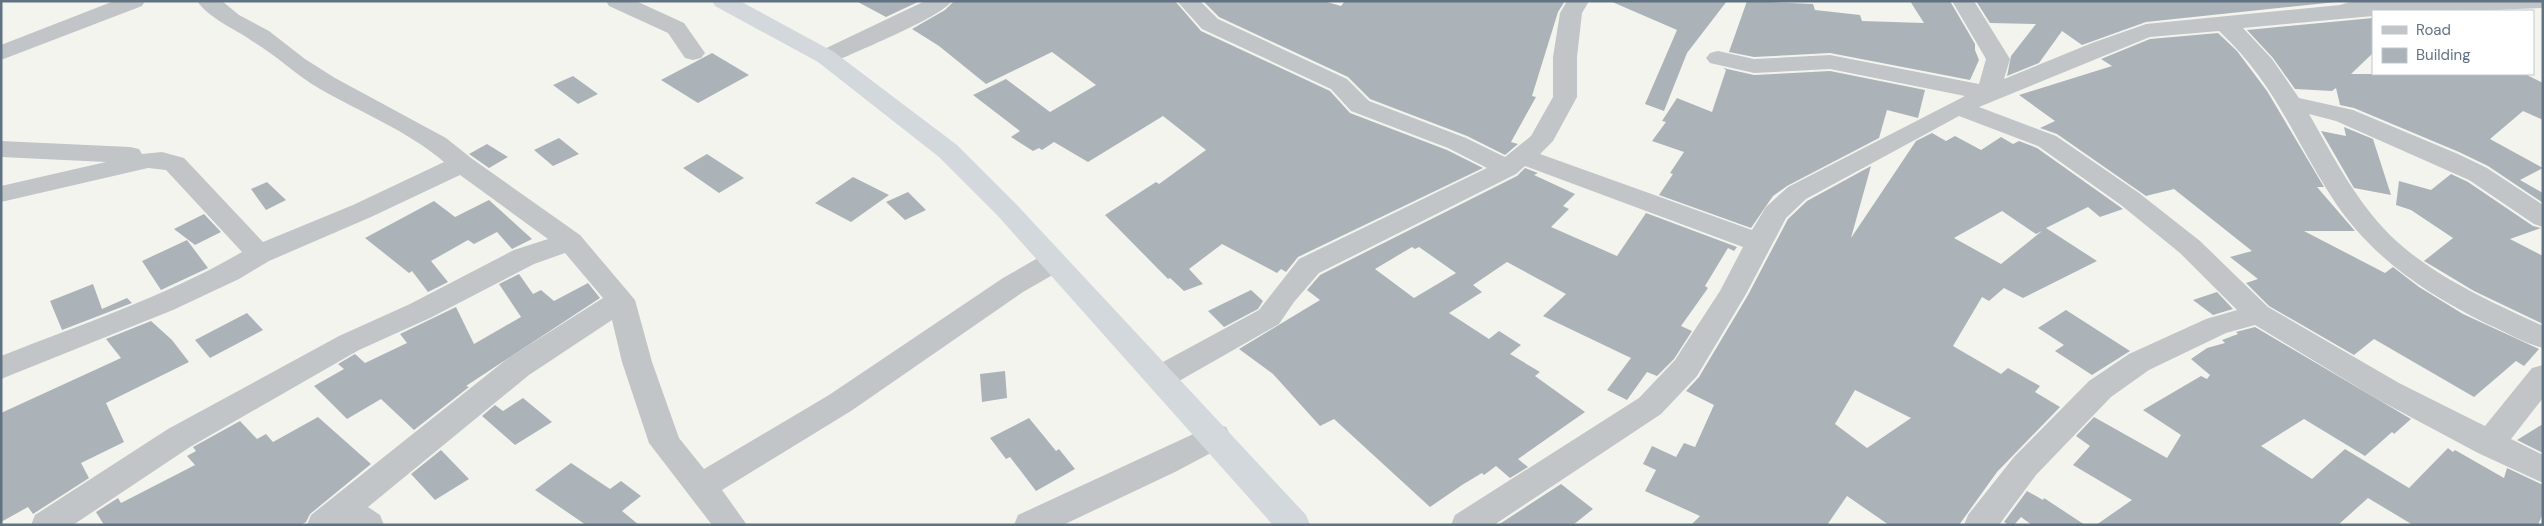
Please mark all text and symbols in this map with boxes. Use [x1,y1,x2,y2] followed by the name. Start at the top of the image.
[2372,10,2534,75] legend
[2416,20,2451,40] text: Road
[2416,45,2471,65] text: Building

